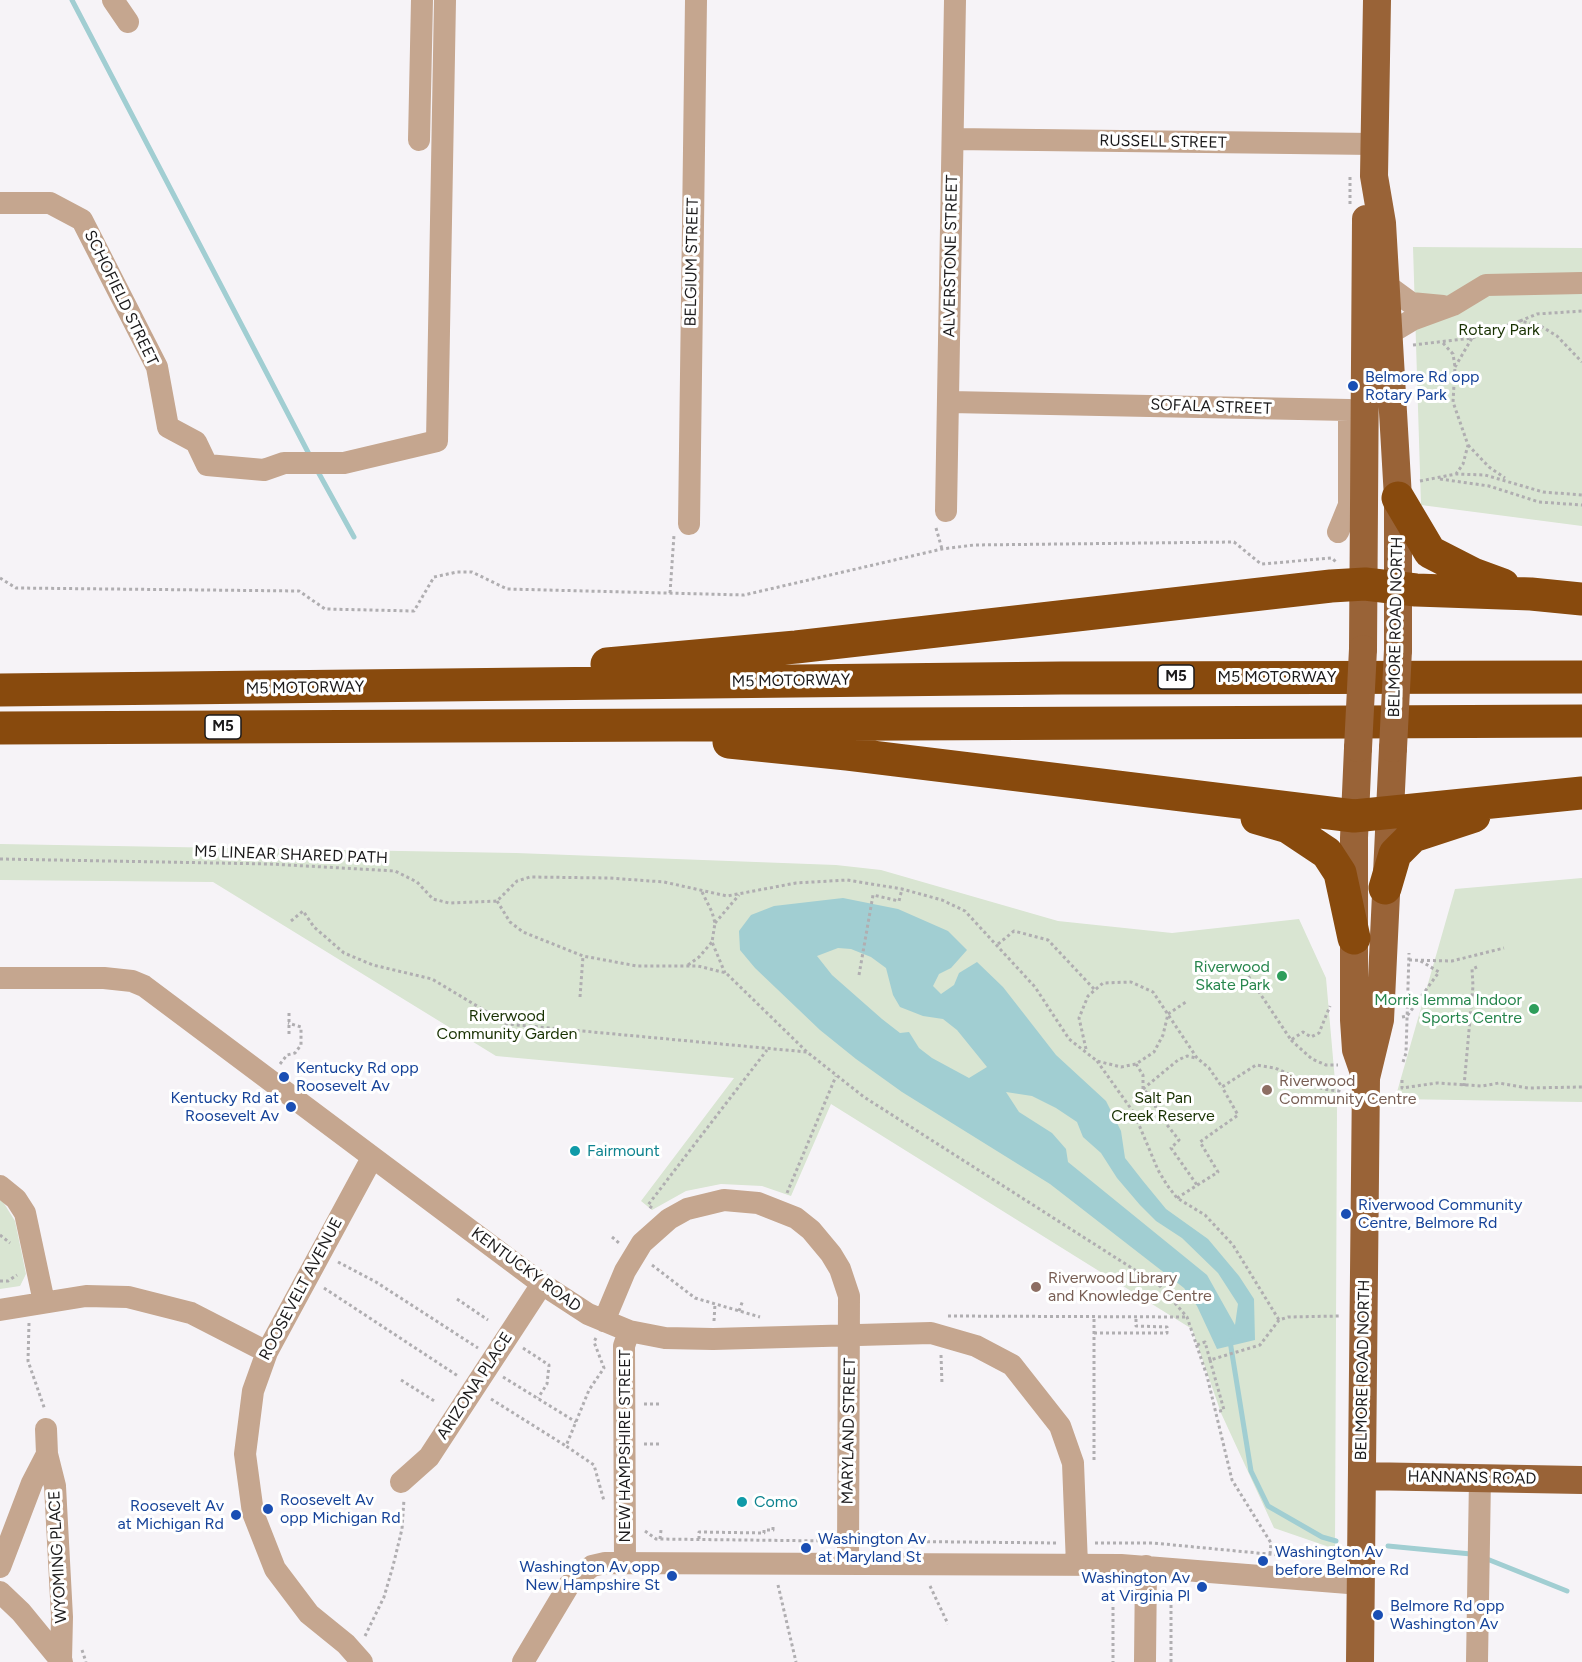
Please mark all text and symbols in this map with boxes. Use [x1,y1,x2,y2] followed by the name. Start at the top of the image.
[1099,131,1227,153] street label: RUSSELL STREET
[940,174,962,338] street label: ALVERSTONE STREET
[681,197,703,327] street label: BELGIUM STREET
[80,227,162,369] street label: SCHOFIELD STREET
[1458,320,1540,340] park label: Rotary Park
[1365,367,1480,405] place label: Belmore Rd opp Rotary Park
[1346,379,1360,393] marker: Belmore Rd opp Rotary Park
[1150,395,1272,419] street label: SOFALA STREET
[1385,536,1407,718] street label: BELMORE ROAD NORTH
[1158,665,1194,689] road number: M5
[1218,667,1336,687] street label: M5 MOTORWAY
[731,670,851,692] street label: M5 MOTORWAY
[245,677,365,699] street label: M5 MOTORWAY
[205,715,241,739] road number: M5
[194,842,388,868] street label: M5 LINEAR SHARED PATH
[1194,957,1270,995] place label: Riverwood Skate Park
[1275,969,1289,983] marker: Riverwood Skate Park
[1374,990,1522,1028] place label: Morris Iemma Indoor Sports Centre
[1527,1002,1541,1016] marker: Morris Iemma Indoor Sports Centre
[437,1006,577,1044] park label: Riverwood Community Garden
[296,1058,419,1096] place label: Kentucky Rd opp Roosevelt Av
[277,1070,291,1084] marker: Kentucky Rd opp Roosevelt Av
[1279,1071,1416,1109] place label: Riverwood Community Centre
[1260,1083,1274,1097] marker: Riverwood Community Centre
[170,1088,279,1126] place label: Kentucky Rd at Roosevelt Av
[1111,1088,1215,1126] park label: Salt Pan Creek Reserve
[284,1100,298,1114] marker: Kentucky Rd at Roosevelt Av
[587,1141,660,1161] place label: Fairmount
[568,1144,582,1158] marker: Fairmount
[1358,1195,1522,1233] place label: Riverwood Community Centre, Belmore Rd
[1339,1207,1353,1221] marker: Riverwood Community Centre, Belmore Rd
[255,1215,347,1363] street label: ROOSEVELT AVENUE
[467,1224,585,1316] street label: KENTUCKY ROAD
[1048,1268,1212,1306] place label: Riverwood Library and Knowledge Centre
[1352,1279,1374,1461] street label: BELMORE ROAD NORTH
[1029,1280,1043,1294] marker: Riverwood Library and Knowledge Centre
[433,1329,517,1443] street label: ARIZONA PLACE
[615,1350,635,1542] street label: NEW HAMPSHIRE STREET
[838,1357,860,1505] street label: MARYLAND STREET
[1407,1467,1537,1489] street label: HANNANS ROAD
[45,1490,71,1624] street label: WYOMING PLACE
[280,1490,401,1528] place label: Roosevelt Av opp Michigan Rd
[754,1492,798,1512] place label: Como
[735,1495,749,1509] marker: Como
[117,1496,224,1534] place label: Roosevelt Av at Michigan Rd
[261,1502,275,1516] marker: Roosevelt Av opp Michigan Rd
[229,1508,243,1522] marker: Roosevelt Av at Michigan Rd
[818,1529,926,1567] place label: Washington Av at Maryland St
[799,1541,813,1555] marker: Washington Av at Maryland St
[1275,1542,1409,1580] place label: Washington Av before Belmore Rd
[1256,1554,1270,1568] marker: Washington Av before Belmore Rd
[519,1557,660,1595] place label: Washington Av opp New Hampshire St
[1082,1568,1190,1606] place label: Washington Av at Virginia Pl
[665,1569,679,1583] marker: Washington Av opp New Hampshire St
[1195,1580,1209,1594] marker: Washington Av at Virginia Pl
[1390,1596,1505,1634] place label: Belmore Rd opp Washington Av
[1371,1608,1385,1622] marker: Belmore Rd opp Washington Av

